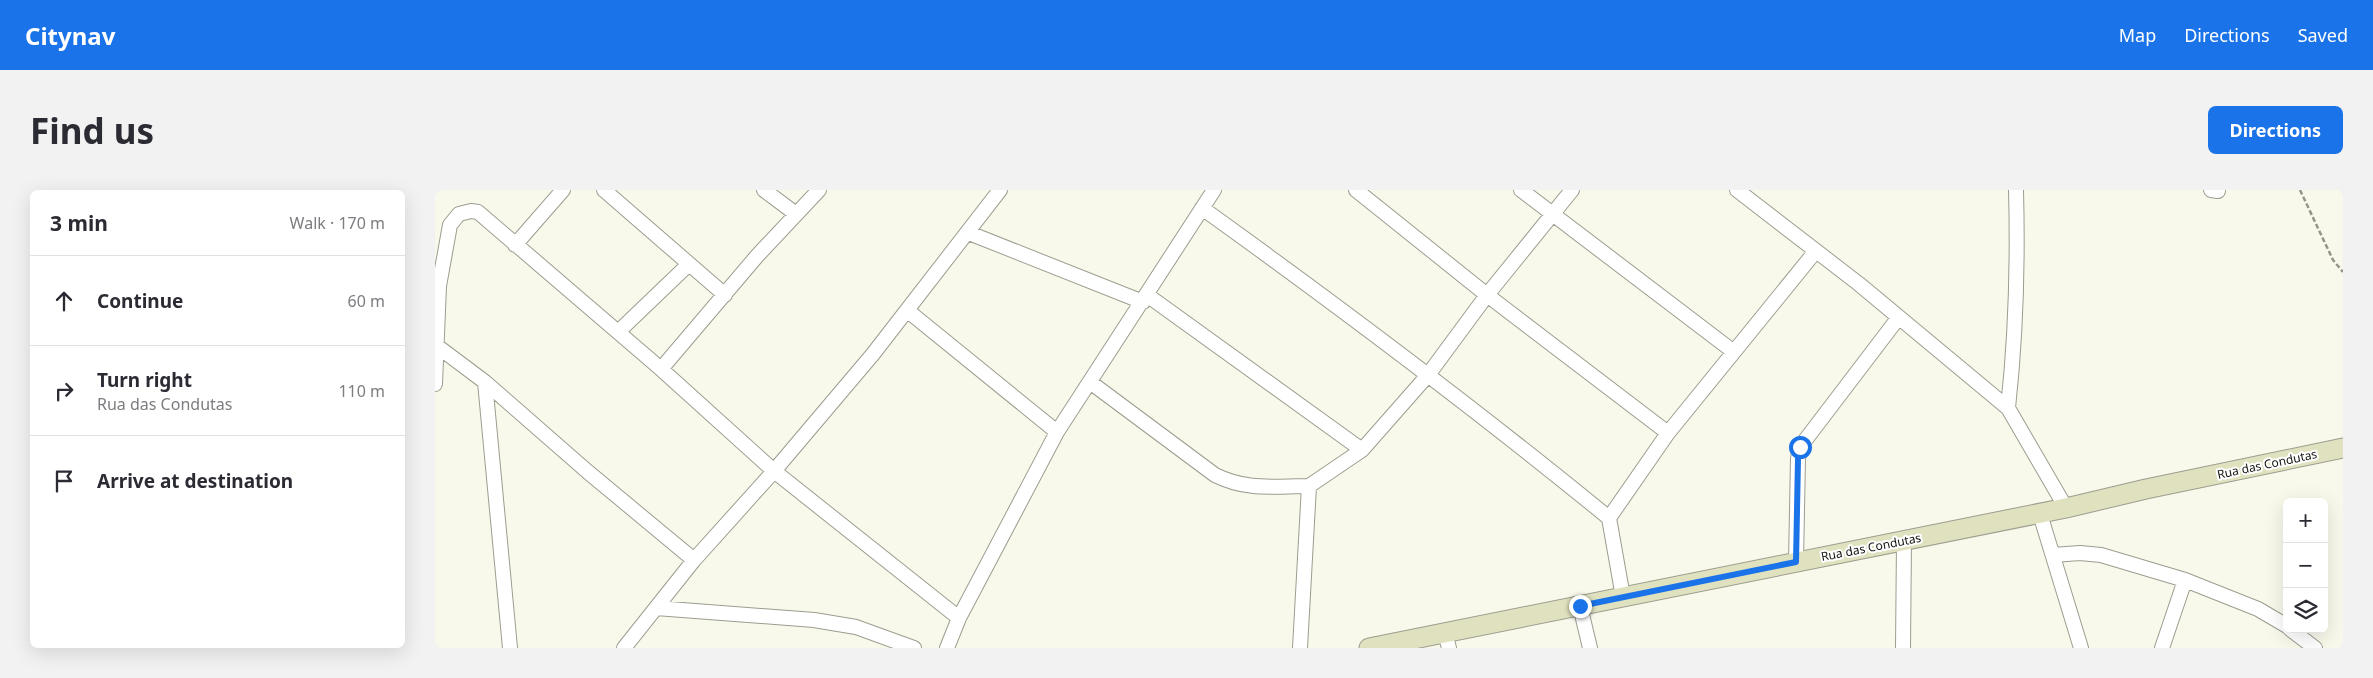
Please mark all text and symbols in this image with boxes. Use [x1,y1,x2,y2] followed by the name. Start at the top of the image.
[25,19,115,52] text: Citynav
[2119,23,2156,47] text: Map
[2184,23,2270,47] text: Directions
[2298,23,2348,47] text: Saved
[2208,106,2343,154] button: Directions
[30,107,154,154] text: Find us
[50,209,108,237] text: 3 min
[290,212,385,234] text: Walk · 170 m
[50,287,78,315] icon: ahead
[97,288,183,314] text: Continue
[348,290,385,312] text: 60 m
[97,367,192,393] text: Turn right
[50,377,78,405] icon: right
[338,380,385,402] text: 110 m
[97,393,232,415] text: Rua das Condutas
[1789,436,1812,459] route start
[2216,445,2319,483] street label: Rua das Condutas
[50,467,78,495] icon: arrive
[97,468,293,494] text: Arrive at destination
[2283,498,2328,633] map controls
[2283,498,2328,543] button: +
[1820,529,1923,565] street label: Rua das Condutas
[2283,543,2328,588] button: −
[2283,588,2328,633] button: layers
[1569,595,1592,618] route end

